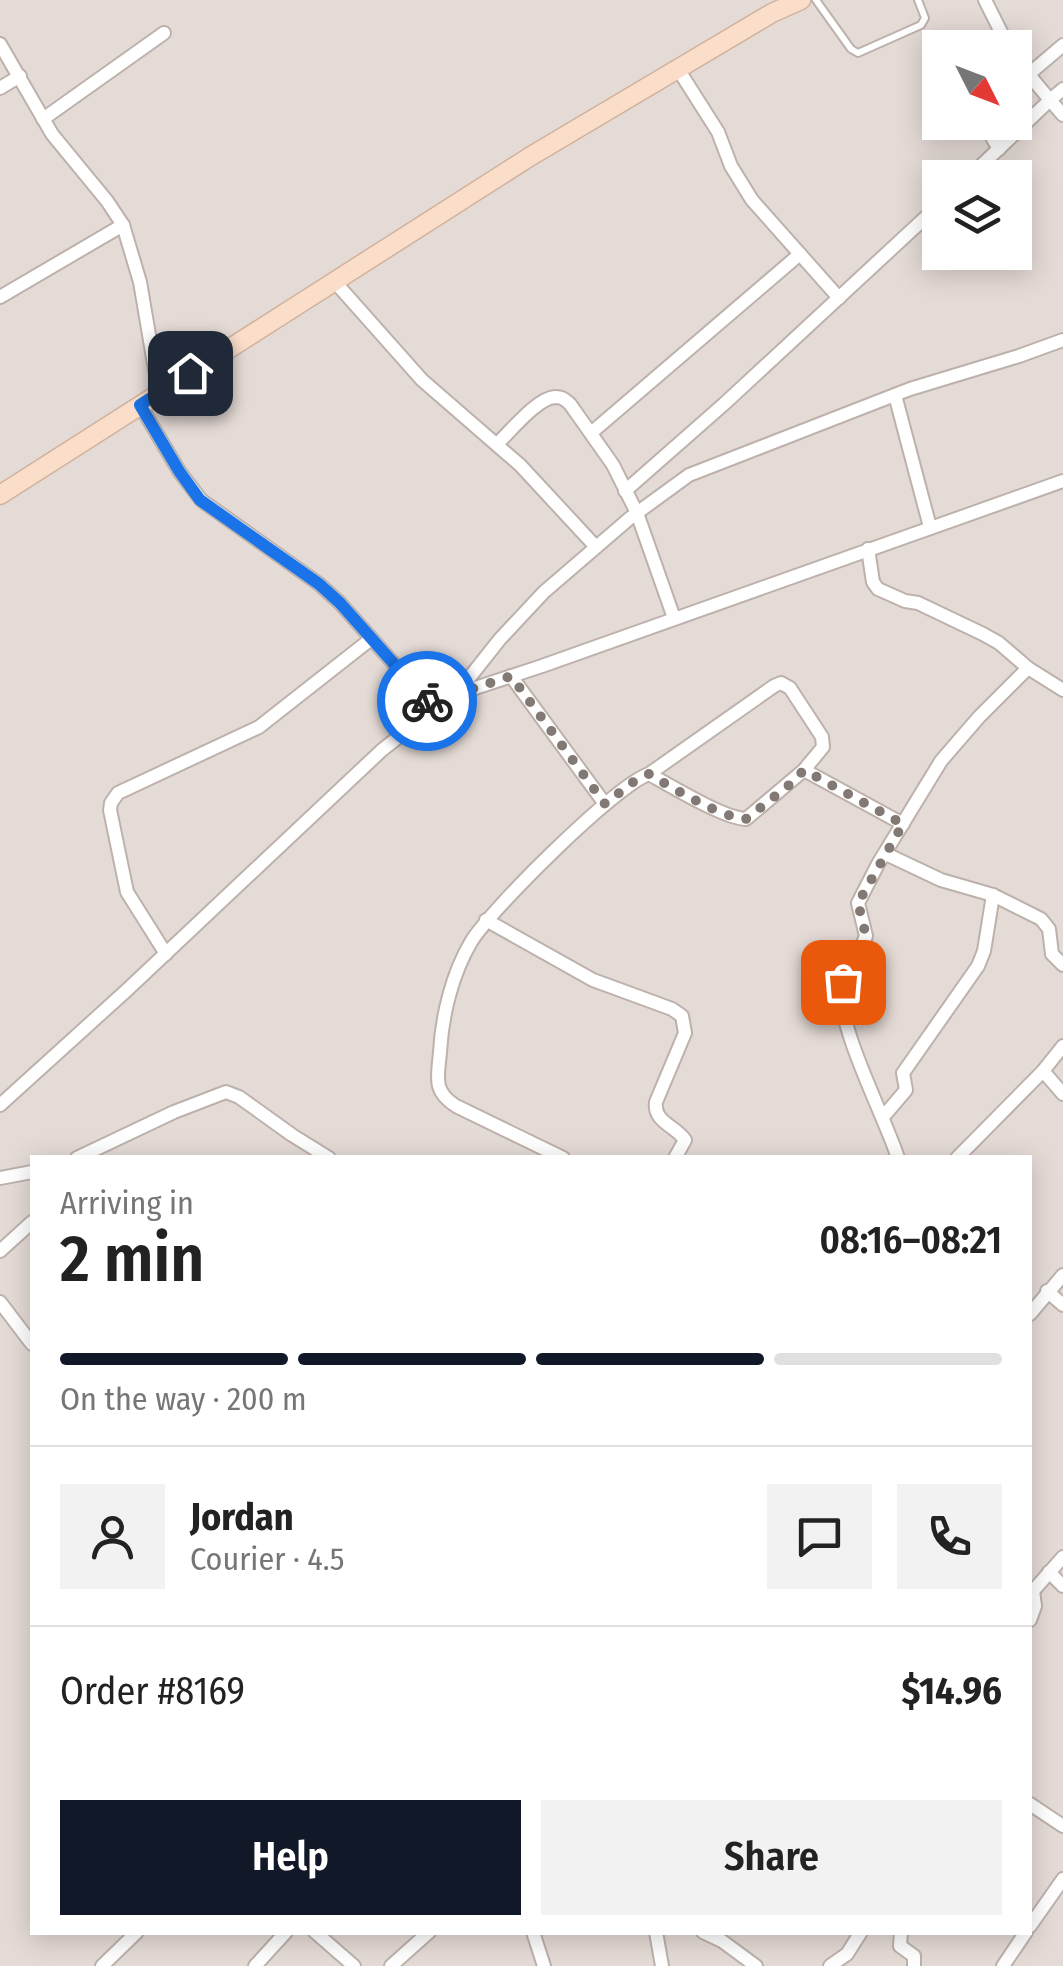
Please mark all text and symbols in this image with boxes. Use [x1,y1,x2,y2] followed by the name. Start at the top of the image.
[922,30,1032,140] north arrow
[922,30,1032,270] map controls
[922,160,1032,270] button: layers
[148,331,233,416] pin
[163,346,218,401] icon: home
[377,651,477,751] courier
[400,674,455,729] icon: bike
[801,940,886,1025] pin
[816,955,871,1010] icon: bag
[60,1184,194,1222] text: Arriving in
[819,1217,1002,1263] text: 08:16–08:21
[60,1220,204,1298] text: 2 min
[60,1380,307,1418] text: On the way · 200 m
[60,1484,165,1589] button: person
[767,1484,872,1589] button: chat
[897,1484,1002,1589] button: phone
[190,1494,294,1540] text: Jordan
[190,1540,345,1578] text: Courier · 4.5
[60,1668,245,1714] text: Order #8169
[901,1668,1002,1714] text: $14.96
[60,1800,521,1915] button: Help
[541,1800,1002,1915] button: Share

